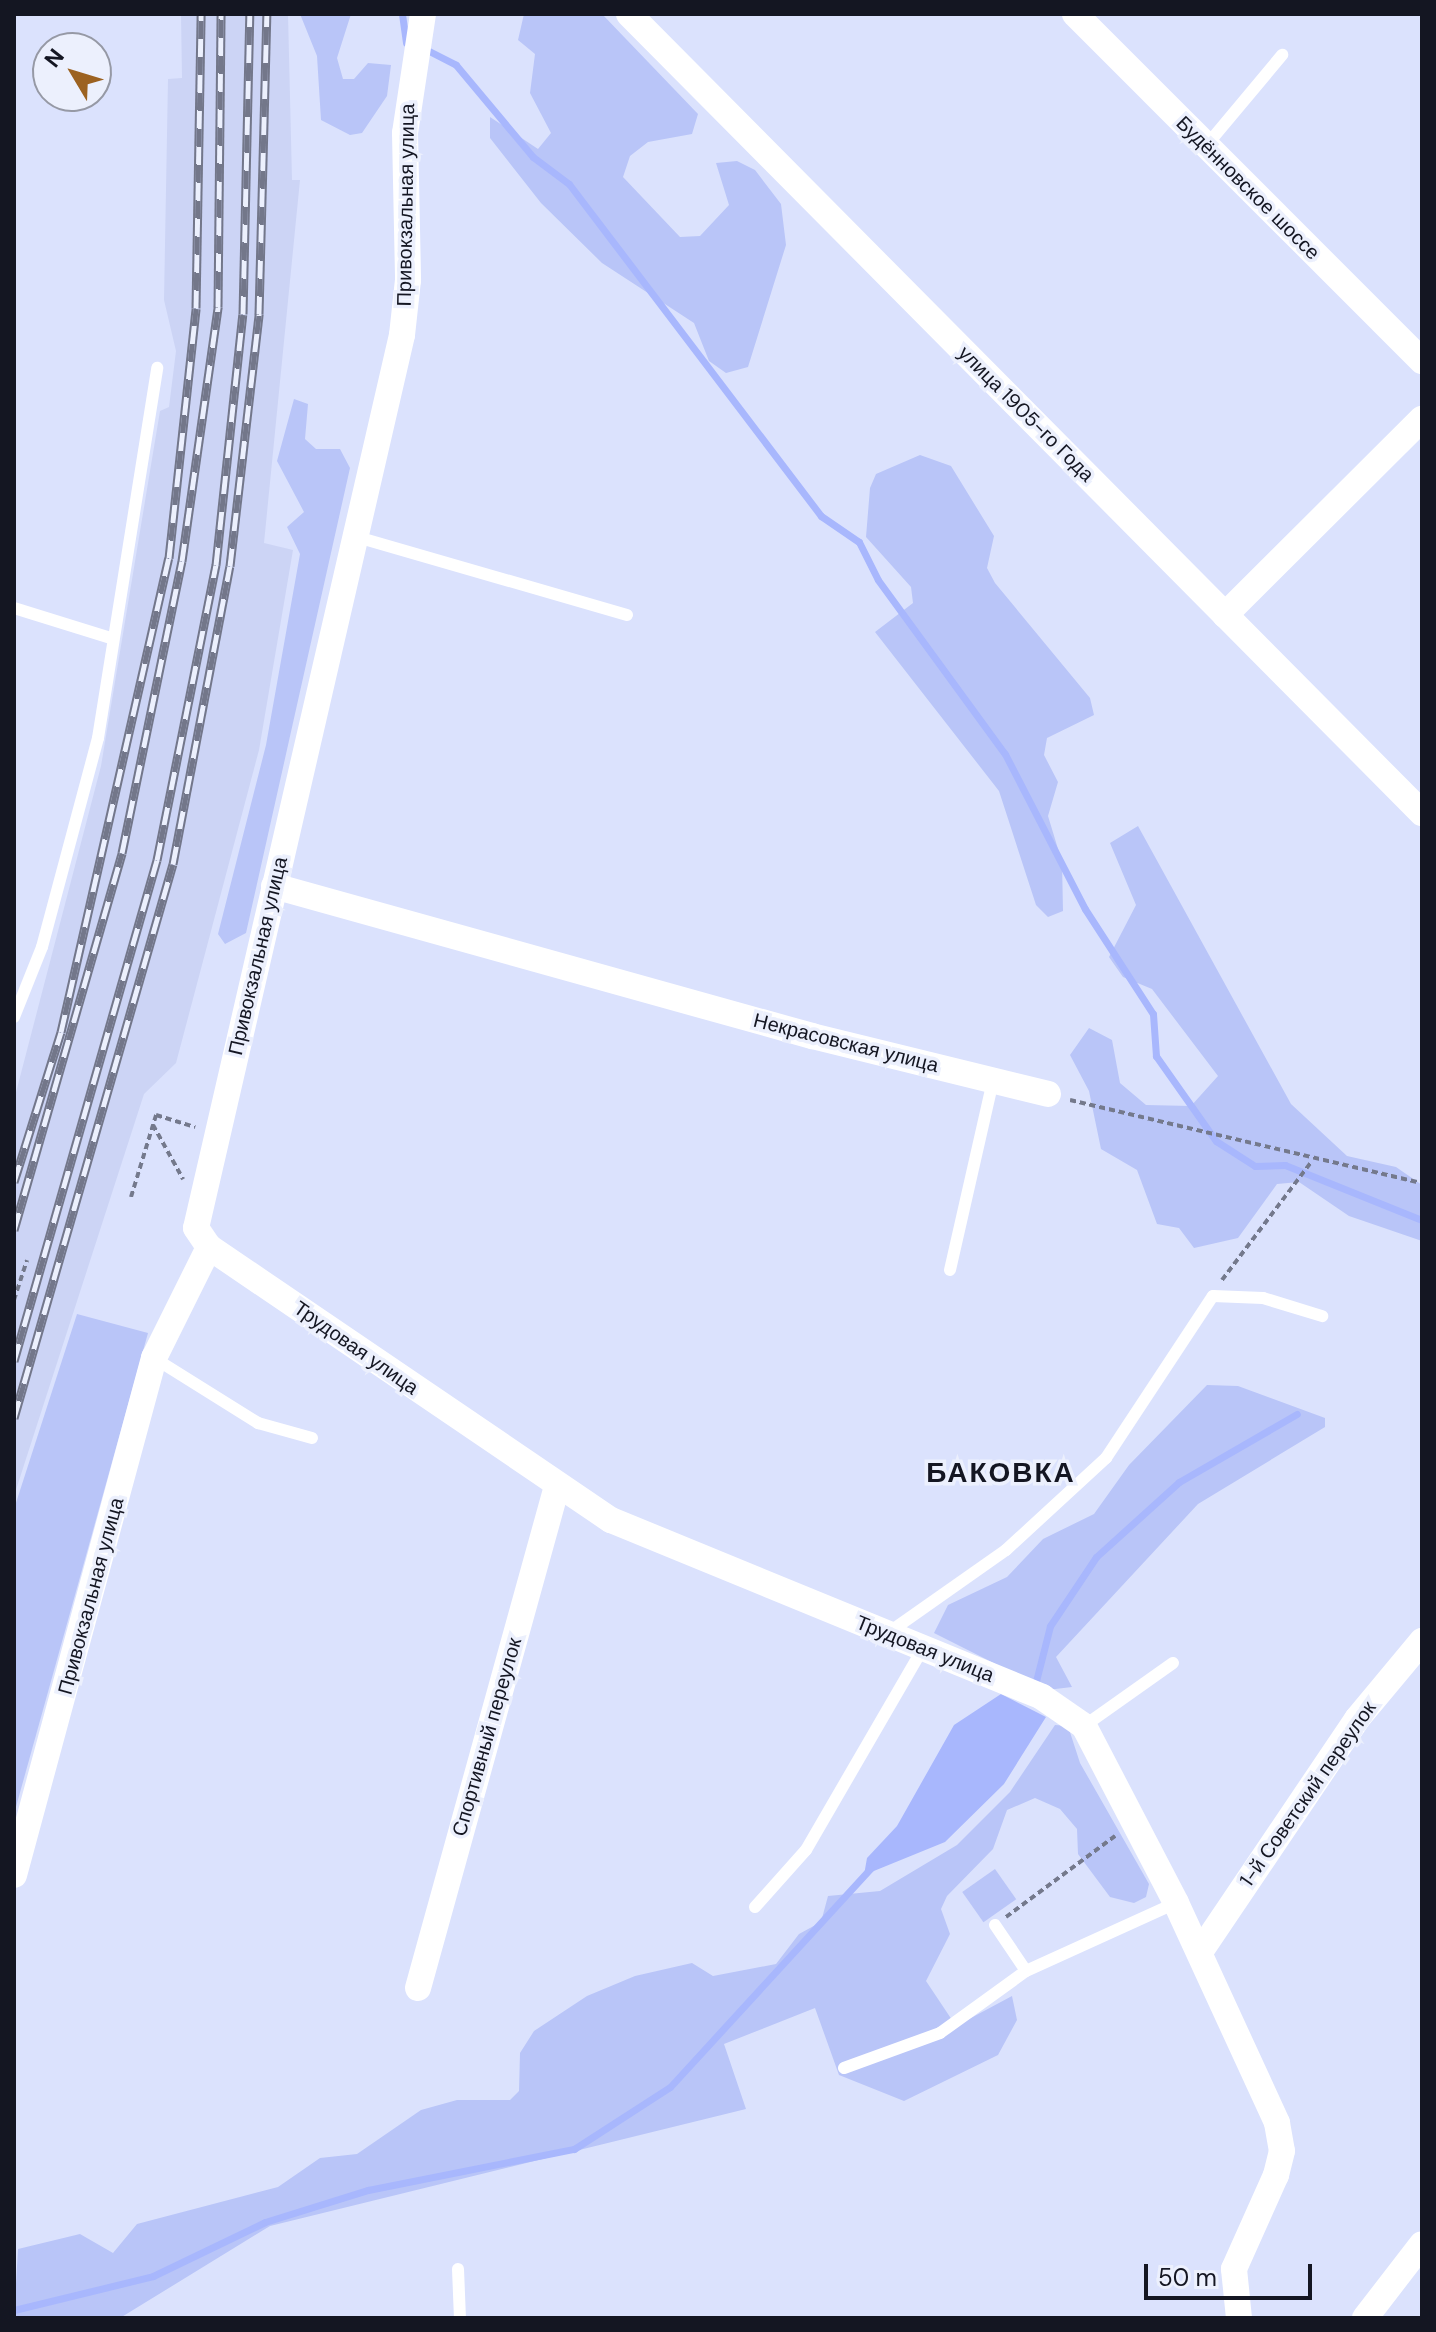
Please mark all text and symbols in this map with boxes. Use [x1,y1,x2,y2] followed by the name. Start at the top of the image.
[32,32,112,112] north arrow
[38,43,71,73] text: N
[392,103,420,307] street label: Привокзальная улица
[1171,111,1325,265] street label: Будённовское шоссе
[953,341,1099,487] street label: улица 1905-го Года
[223,854,293,1058] street label: Привокзальная улица
[751,1008,941,1078] street label: Некрасовская улица
[289,1296,423,1400] street label: Трудовая улица
[926,1456,1076,1490] district label: БАКОВКА
[53,1495,129,1697] street label: Привокзальная улица
[852,1610,998,1688] street label: Трудовая улица
[447,1635,527,1839] street label: Спортивный переулок
[1235,1697,1381,1891] street label: 1-й Советский переулок
[1148,2248,1316,2298] scale bar
[1158,2262,1217,2293] text: 50 m

